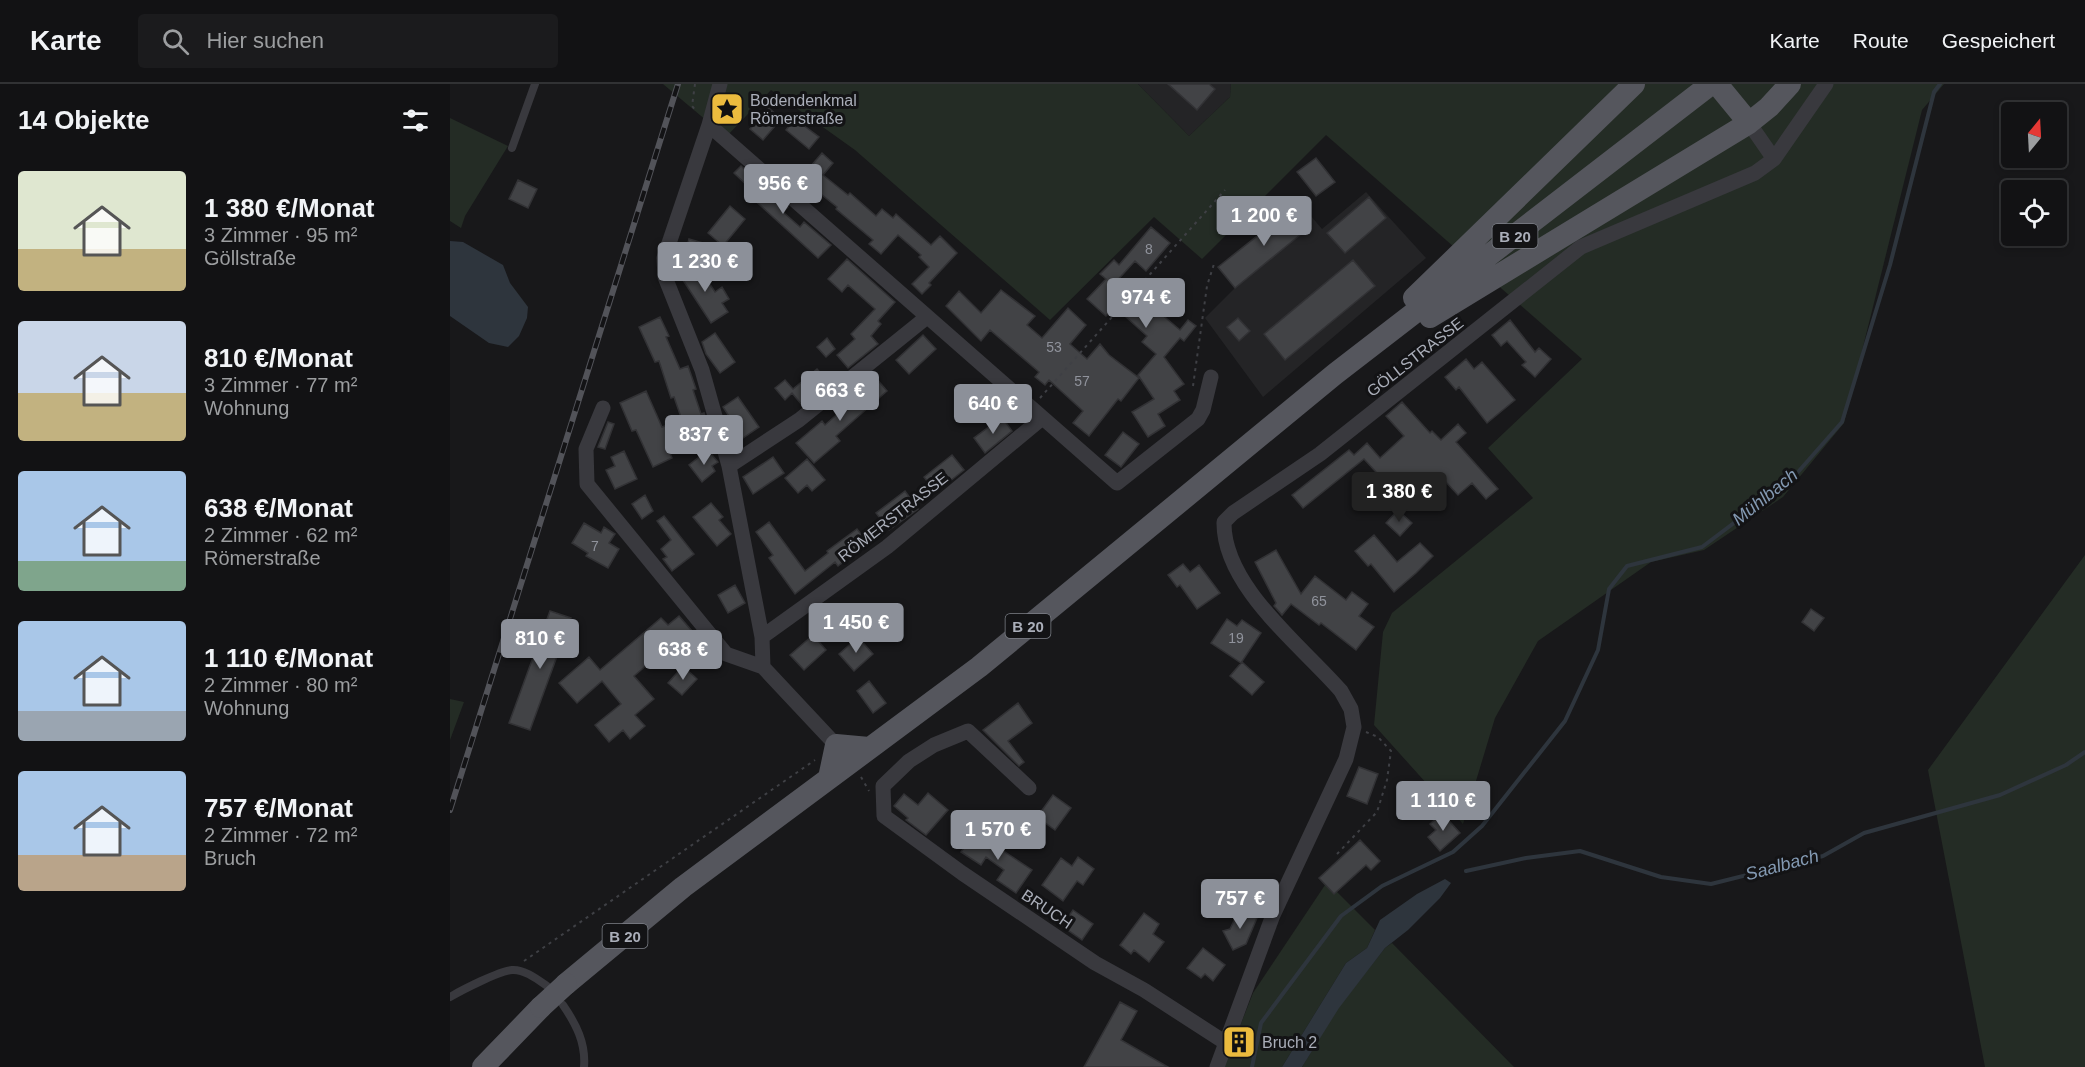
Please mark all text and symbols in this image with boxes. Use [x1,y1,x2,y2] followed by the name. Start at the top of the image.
[138,14,558,68] search box
[30,25,102,56] text: Karte
[159,25,192,58] icon: search
[207,28,324,53] text: Hier suchen
[1770,29,1820,52] text: Karte
[1853,29,1909,52] text: Route
[1942,29,2055,52] text: Gespeichert
[709,91,745,127] place icon: Bodendenkmal Römerstraße
[750,92,857,127] place label: Bodendenkmal Römerstraße
[2001,102,2067,168] north arrow
[2001,102,2067,246] map controls
[399,104,432,137] icon: filters
[18,105,150,135] text: 14 Objekte
[741,164,825,215] pin: 956 €
[758,172,808,194] text: 956 €
[2001,180,2067,246] button: locate
[204,193,375,223] text: 1 380 €/Monat
[66,195,138,267] icon: home
[1209,196,1319,247] pin: 1 200 €
[1231,204,1297,226] text: 1 200 €
[204,224,357,246] text: 3 Zimmer · 95 m²
[1492,224,1538,248] road number: B 20
[1145,241,1153,257] house number: 8
[650,242,760,293] pin: 1 230 €
[204,247,296,269] text: Göllstraße
[672,250,738,272] text: 1 230 €
[1104,278,1188,329] pin: 974 €
[1121,286,1171,308] text: 974 €
[1364,314,1466,400] street label: GÖLLSTRASSE
[1046,339,1062,355] house number: 53
[204,343,353,373] text: 810 €/Monat
[66,345,138,417] icon: home
[798,371,882,422] pin: 663 €
[1074,373,1090,389] house number: 57
[204,374,357,396] text: 3 Zimmer · 77 m²
[815,379,865,401] text: 663 €
[951,384,1035,435] pin: 640 €
[968,392,1018,414] text: 640 €
[204,397,289,419] text: Wohnung
[662,415,746,466] pin: 837 €
[679,423,729,445] text: 837 €
[1728,465,1802,529] water label: Mühlbach
[835,469,951,565] street label: RÖMERSTRASSE
[1344,472,1454,523] pin: 1 380 €
[1366,480,1432,502] text: 1 380 €
[204,493,353,523] text: 638 €/Monat
[66,495,138,567] icon: home
[204,524,357,546] text: 2 Zimmer · 62 m²
[591,538,599,554] house number: 7
[204,547,321,569] text: Römerstraße
[1311,593,1327,609] house number: 65
[801,603,911,654] pin: 1 450 €
[823,611,889,633] text: 1 450 €
[1006,614,1050,638] road number: B 20
[498,619,582,670] pin: 810 €
[515,627,565,649] text: 810 €
[641,630,725,681] pin: 638 €
[1228,630,1244,646] house number: 19
[658,638,708,660] text: 638 €
[204,643,373,673] text: 1 110 €/Monat
[66,645,138,717] icon: home
[204,674,357,696] text: 2 Zimmer · 80 m²
[204,697,289,719] text: Wohnung
[1388,781,1498,832] pin: 1 110 €
[1410,789,1476,811] text: 1 110 €
[204,793,353,823] text: 757 €/Monat
[66,795,138,867] icon: home
[943,810,1053,861] pin: 1 570 €
[965,818,1031,840] text: 1 570 €
[204,824,357,846] text: 2 Zimmer · 72 m²
[1743,846,1821,884] water label: Saalbach
[204,847,256,869] text: Bruch
[1198,879,1282,930] pin: 757 €
[1019,886,1075,932] street label: BRUCH
[1215,887,1265,909] text: 757 €
[602,924,648,948] road number: B 20
[1221,1024,1257,1060] building icon: Bruch 2
[1262,1034,1317,1051] place label: Bruch 2

